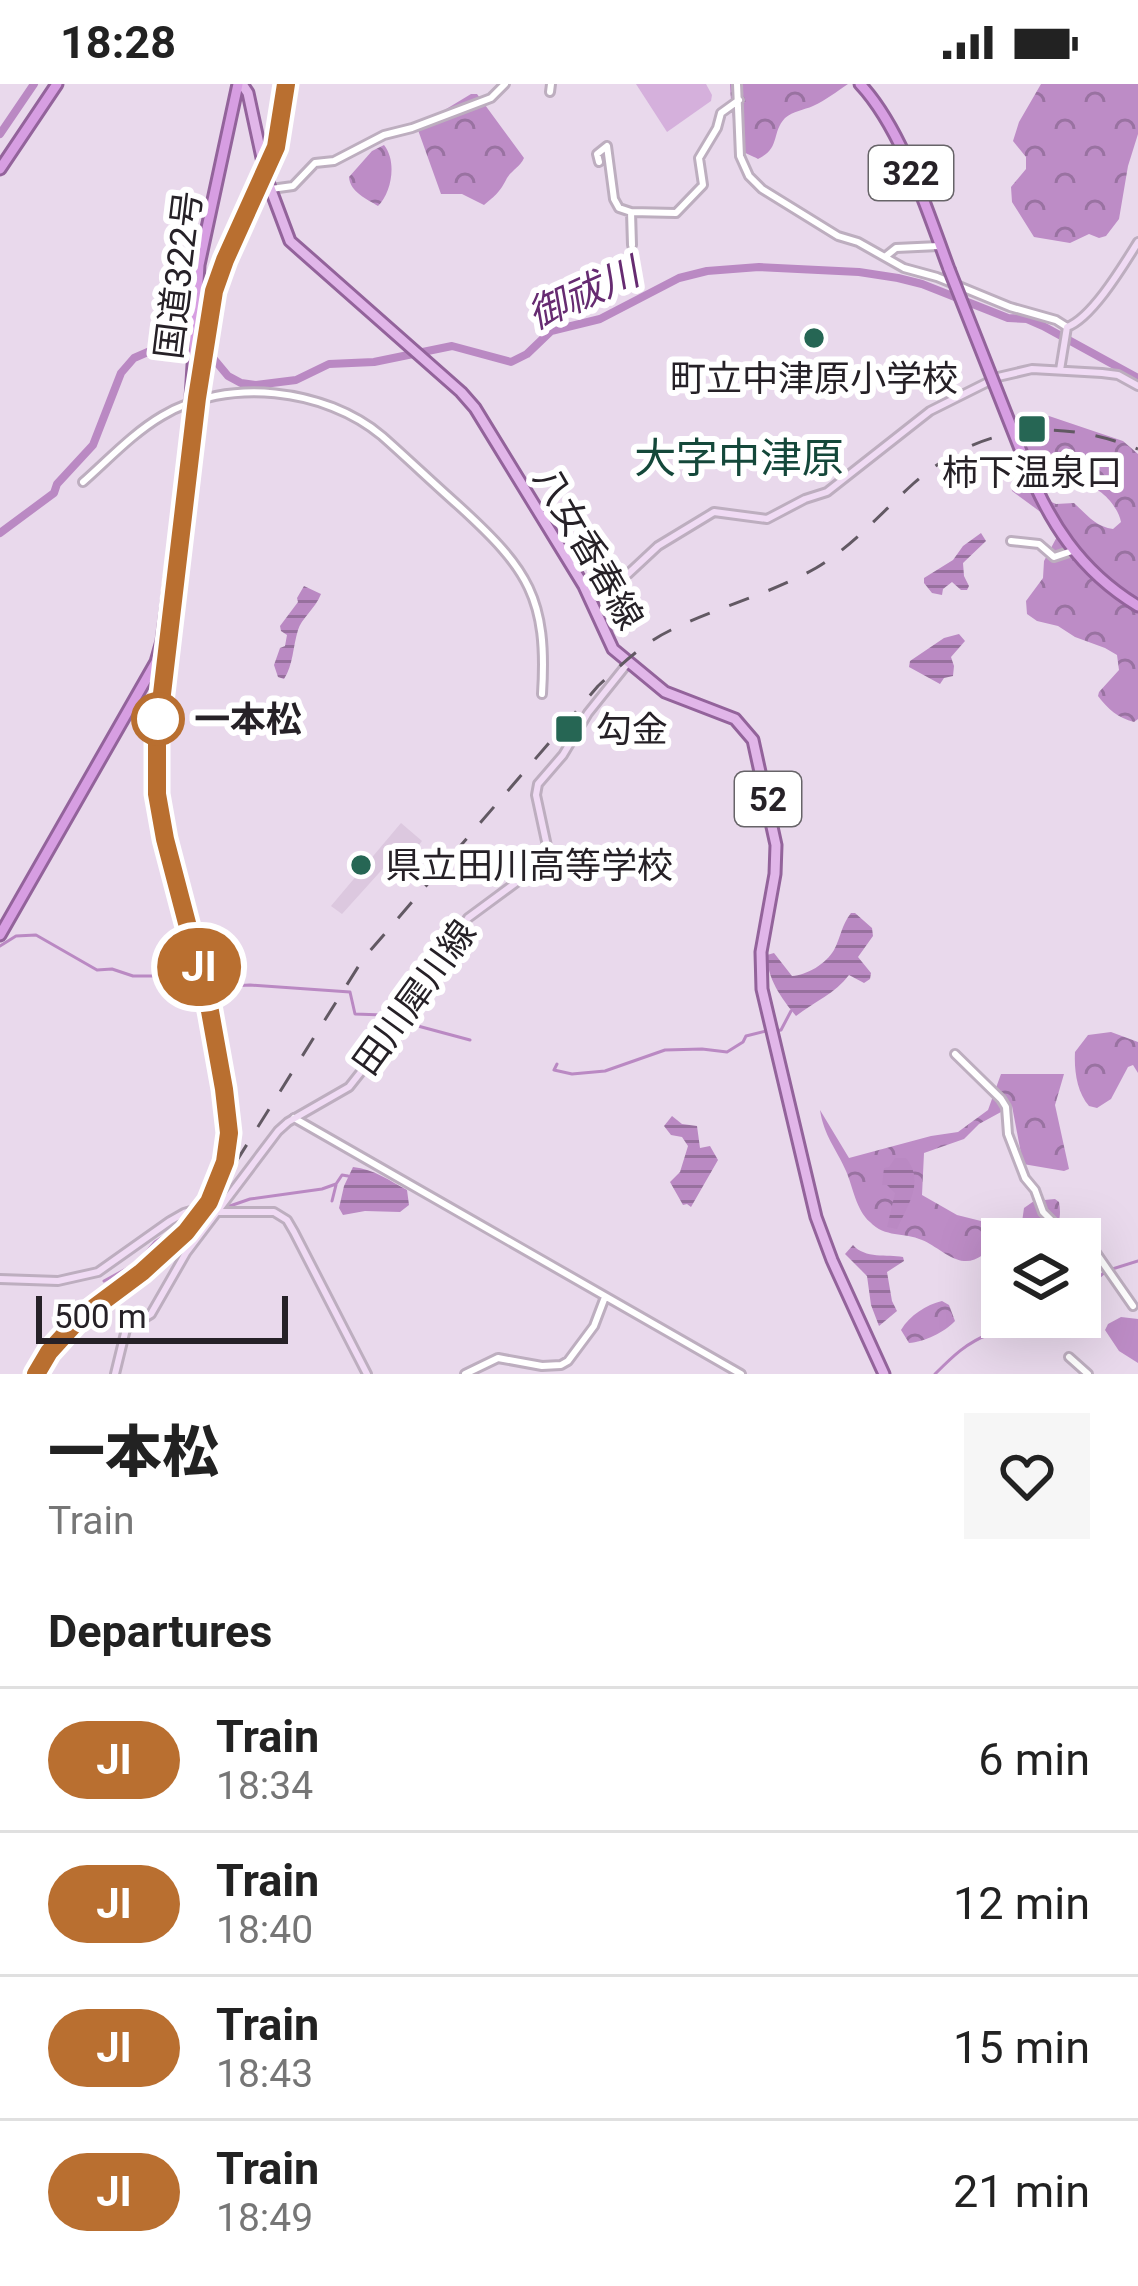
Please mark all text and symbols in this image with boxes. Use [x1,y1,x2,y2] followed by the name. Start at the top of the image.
[60,16,176,69] text: 18:28
[869,146,953,200] road number: 322
[148,189,210,361] street label: 国道322号
[521,247,650,339] water label: 御祓川
[801,325,827,351] marker: 町立中津原小学校
[670,358,958,400] place label: 町立中津原小学校
[1016,413,1048,445] marker: 柿下温泉口
[634,434,844,483] district label: 大字中津原
[942,452,1122,494] place label: 柿下温泉口
[525,460,651,637] street label: 八女香春線
[133,694,183,744] marker: 一本松
[194,699,302,741] place label: 一本松
[596,709,668,751] place label: 勾金
[553,713,585,745] marker: 勾金
[735,772,801,826] road number: 52
[385,845,673,887] place label: 県立田川高等学校
[348,852,374,878] marker: 県立田川高等学校
[345,912,485,1083] street label: 田川犀川線
[145,928,253,1006] line badge: JI
[181,942,217,991] text: JI
[981,1218,1101,1338] map controls
[981,1218,1101,1338] button: layers
[36,1290,288,1343] scale bar
[54,1297,147,1336] text: 500 m
[964,1413,1090,1539] button: heart
[48,1419,219,1486] text: 一本松
[48,1498,135,1544] text: Train
[48,1605,272,1658] text: Departures
[216,1710,319,1763] text: Train
[978,1733,1090,1786] text: 6 min
[96,1735,132,1784] text: JI
[216,1763,313,1809] text: 18:34
[216,1854,319,1907] text: Train
[953,1877,1090,1930] text: 12 min
[96,1879,132,1928] text: JI
[216,1907,313,1953] text: 18:40
[216,1998,319,2051] text: Train
[953,2021,1090,2074] text: 15 min
[96,2023,132,2072] text: JI
[216,2051,313,2097] text: 18:43
[216,2142,319,2195] text: Train
[953,2165,1090,2218] text: 21 min
[96,2167,132,2216] text: JI
[216,2195,313,2241] text: 18:49

